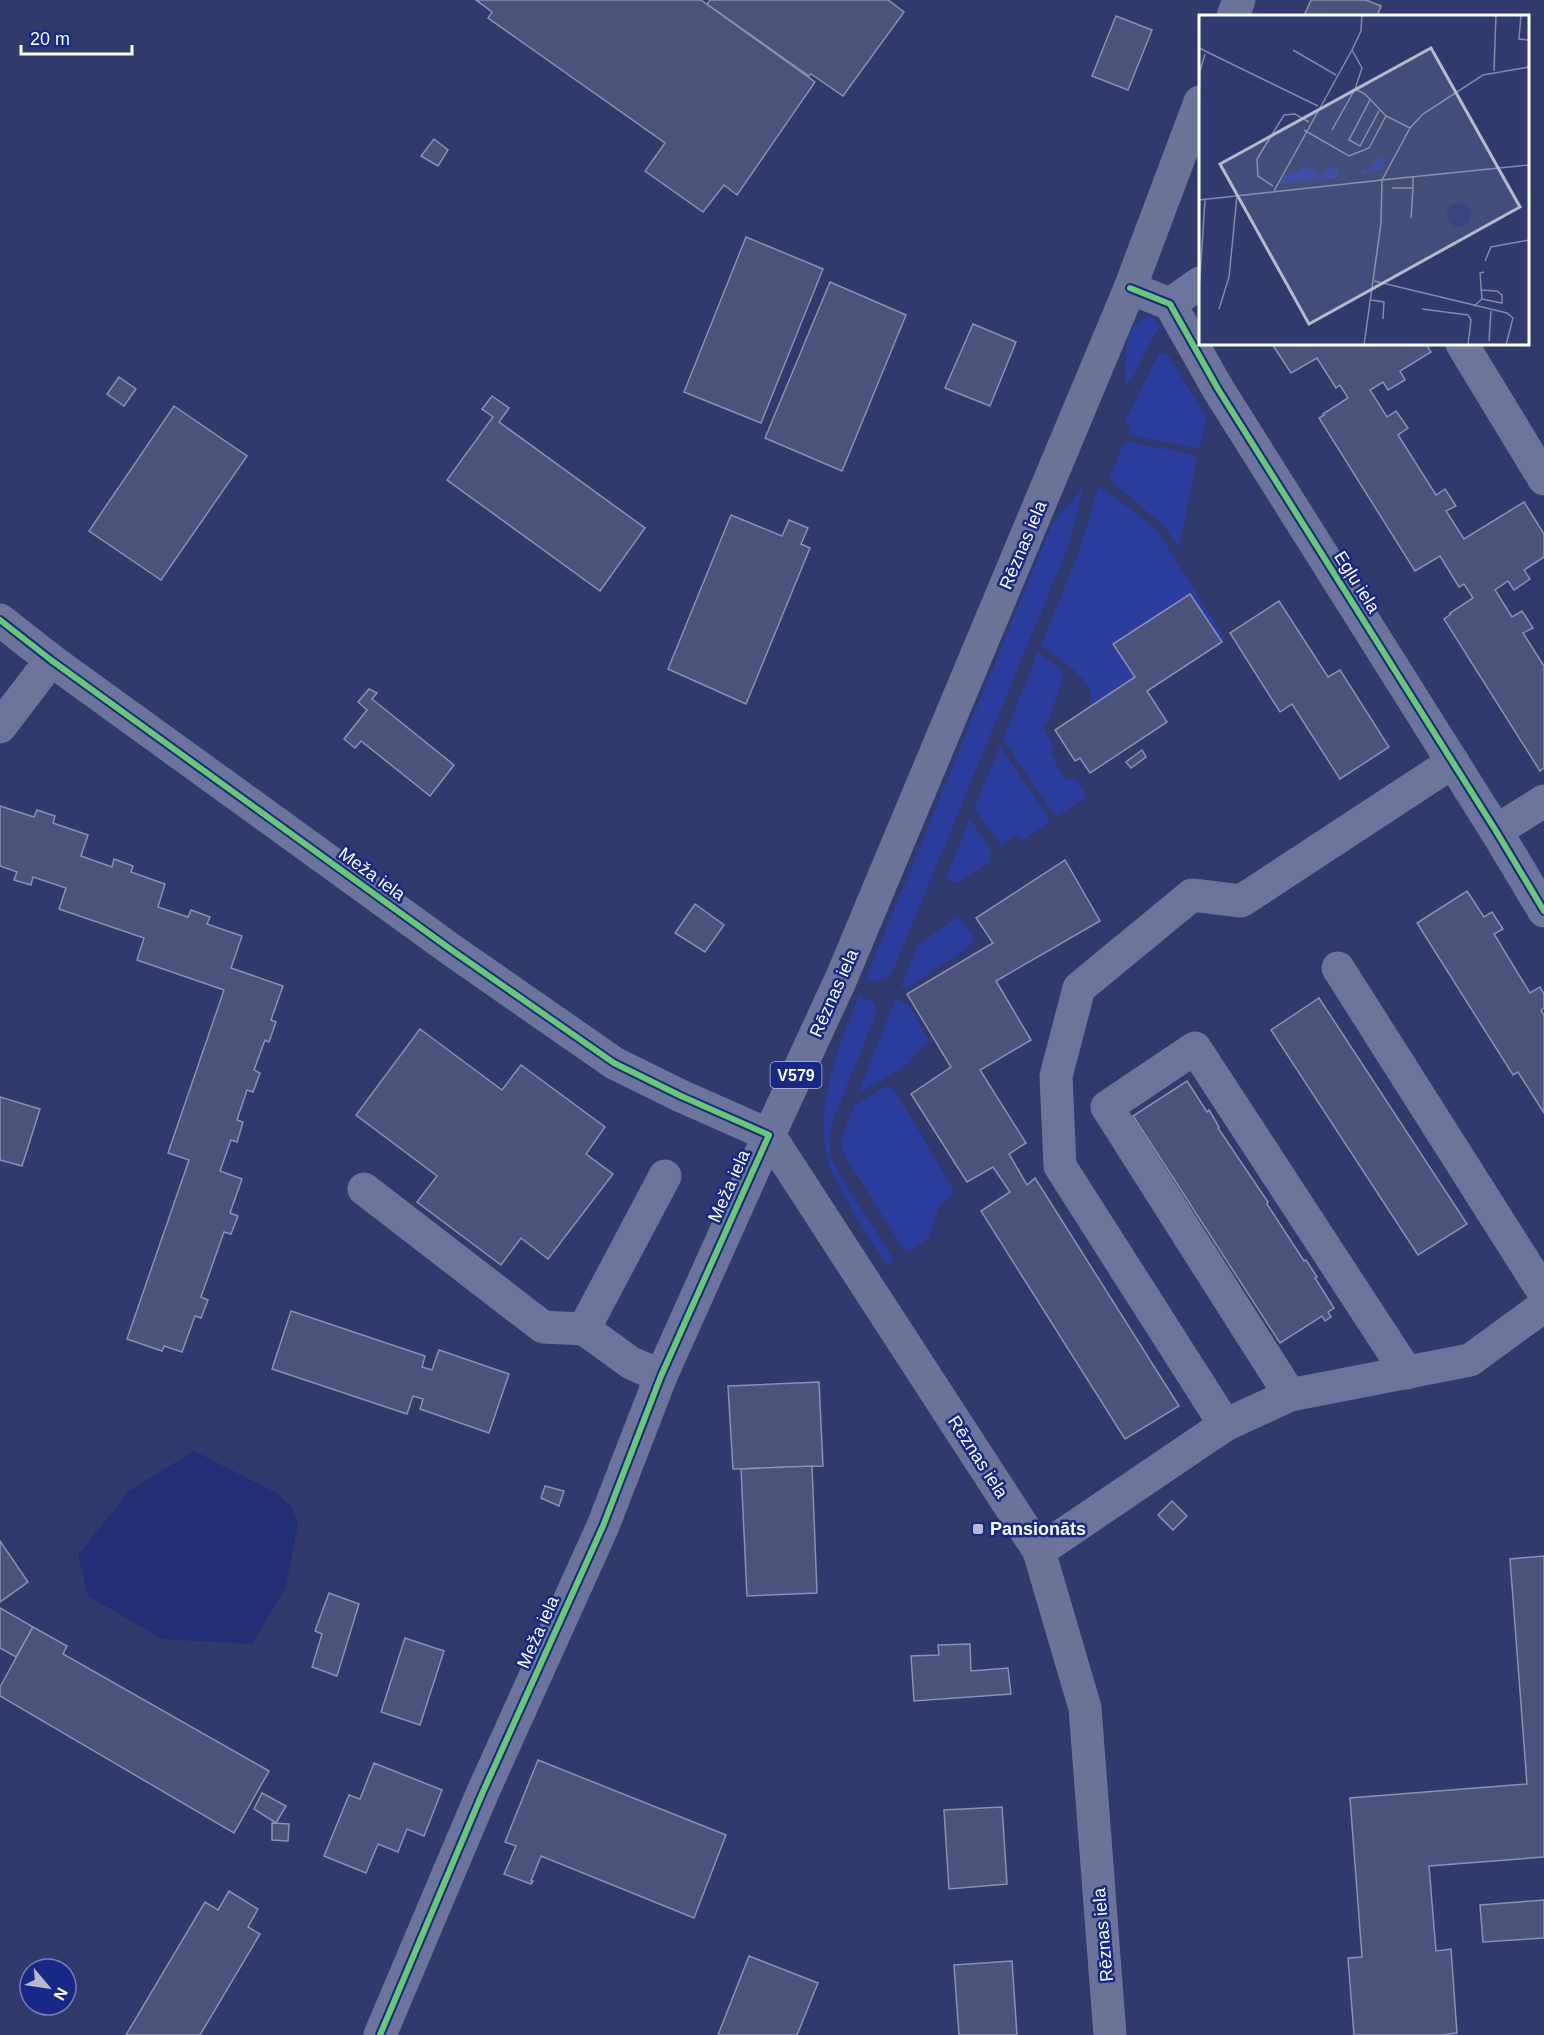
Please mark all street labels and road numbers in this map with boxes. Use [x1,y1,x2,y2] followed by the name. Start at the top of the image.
[995,497,1051,592] street label: Rēznas iela
[1330,547,1384,617] street label: Egļu iela
[335,843,410,905] street label: Meža iela
[806,945,863,1040] street label: Rēznas iela
[770,1062,822,1088] road number: V579
[704,1146,754,1225] street label: Meža iela
[944,1412,1013,1503] street label: Rēznas iela
[513,1592,563,1671] street label: Meža iela
[1089,1886,1117,1983] street label: Rēznas iela

